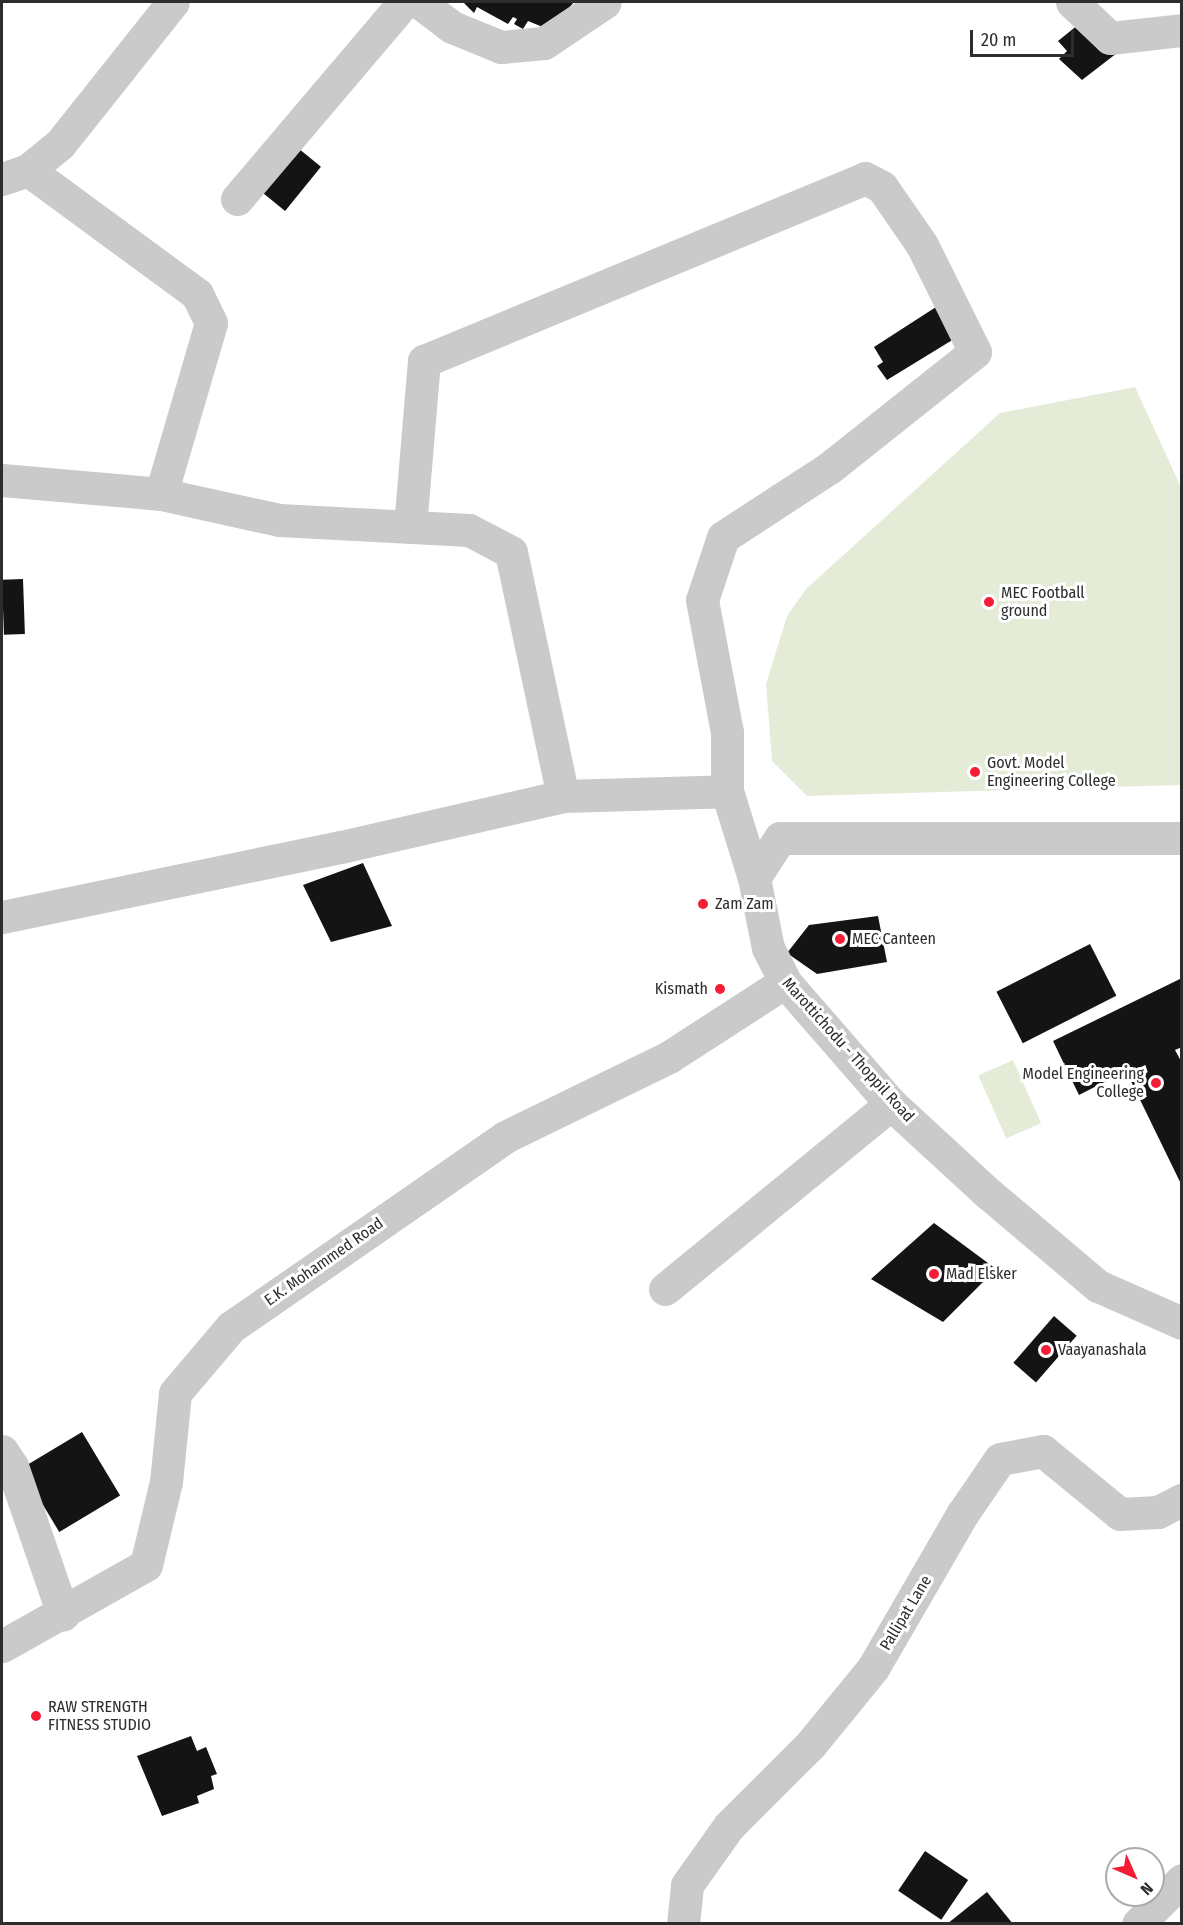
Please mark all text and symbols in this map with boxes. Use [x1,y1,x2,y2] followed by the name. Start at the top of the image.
[973,18,1076,56] scale bar
[981,29,1016,51] text: 20 m
[1001,583,1085,621] place label: MEC Football ground
[982,595,996,609] marker: MEC Football ground
[987,753,1116,791] place label: Govt. Model Engineering College
[968,765,982,779] marker: Govt. Model Engineering College
[715,894,774,914] place label: Zam Zam
[696,897,710,911] marker: Zam Zam
[852,929,936,949] place label: MEC Canteen
[833,932,847,946] marker: MEC Canteen
[778,974,918,1126] street label: Marottichodu - Thoppil Road
[655,979,708,999] place label: Kismath
[713,982,727,996] marker: Kismath
[1023,1064,1144,1102] place label: Model Engineering College
[1149,1076,1163,1090] marker: Model Engineering College
[261,1214,387,1310] street label: E.K. Mohammed Road
[946,1264,1017,1284] place label: Mad Elsker
[927,1267,941,1281] marker: Mad Elsker
[1058,1340,1147,1360] place label: Vaayanashala
[1039,1343,1053,1357] marker: Vaayanashala
[876,1572,936,1654] street label: Pallipat Lane
[48,1697,151,1735] place label: RAW STRENGTH FITNESS STUDIO
[29,1709,43,1723] marker: RAW STRENGTH FITNESS STUDIO
[1105,1847,1165,1907] north arrow
[1137,1879,1157,1899] text: N

